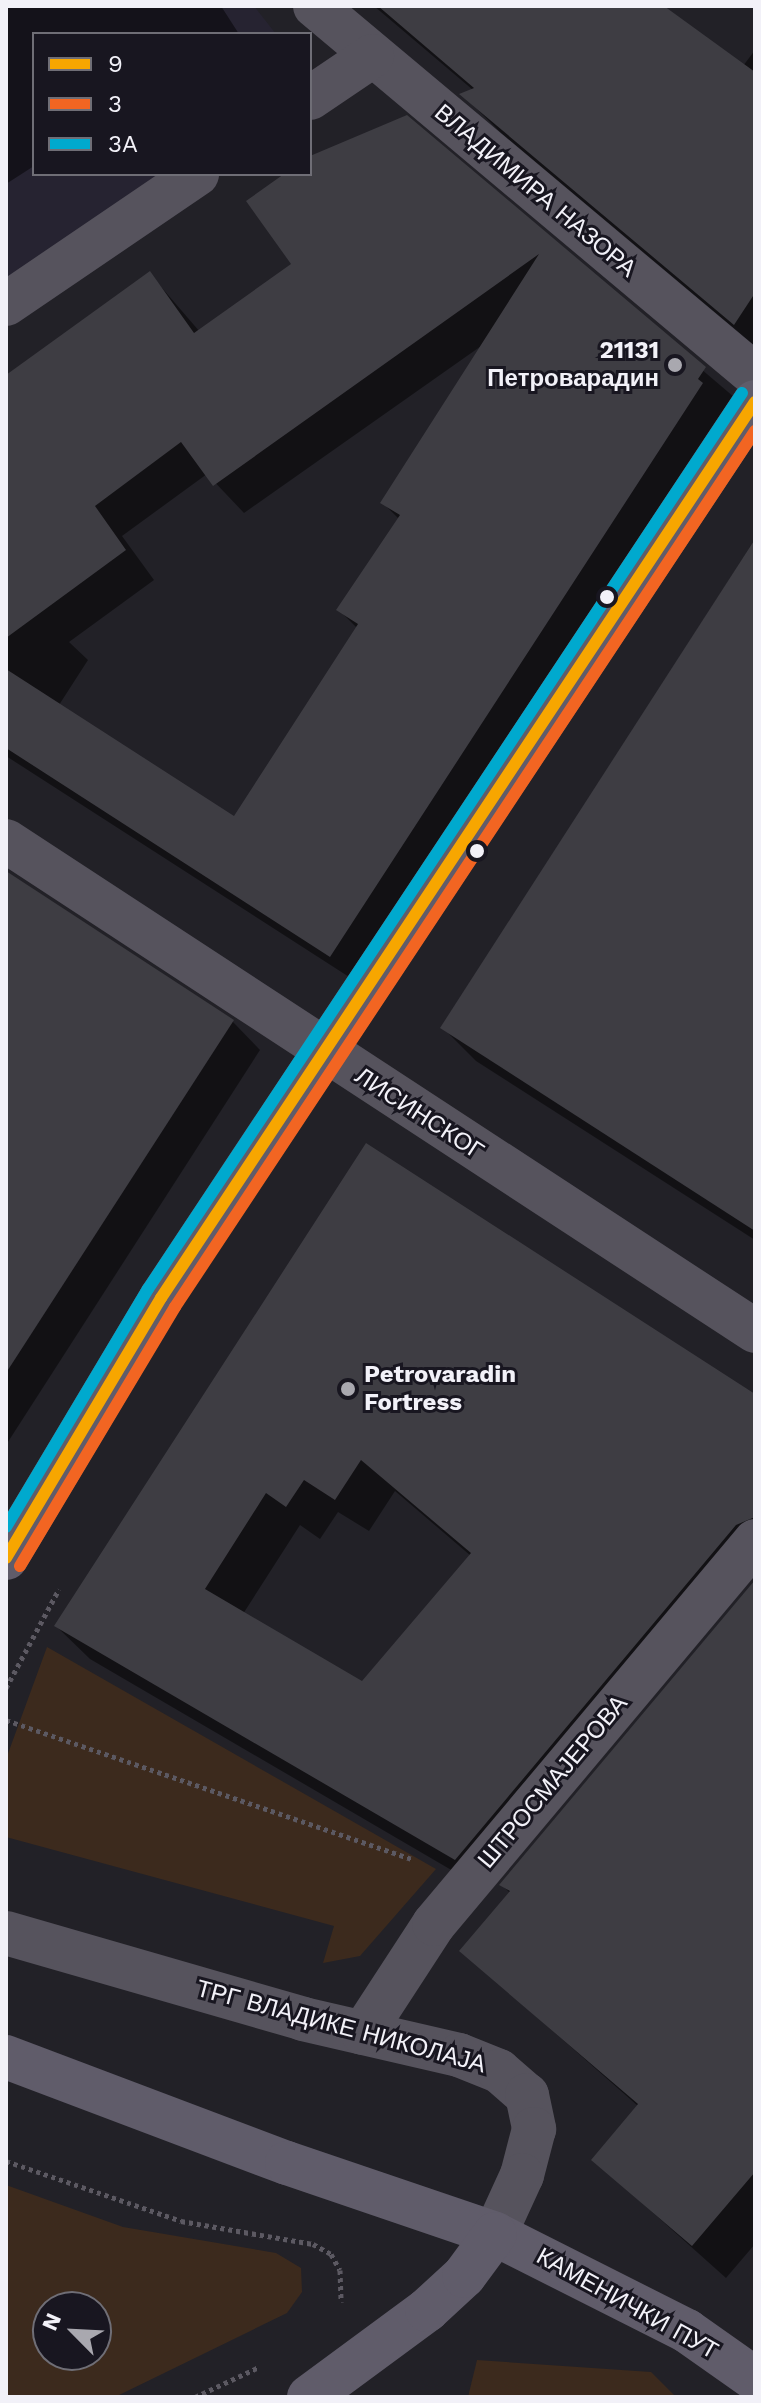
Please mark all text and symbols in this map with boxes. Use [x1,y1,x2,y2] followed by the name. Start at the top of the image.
[32,32,312,176] legend
[108,50,123,78] text: 9
[108,90,122,118] text: 3
[428,98,642,284] street label: ВЛАДИМИРА НАЗОРА
[108,130,138,158] text: 3A
[487,337,659,393] place label: 21131 Петроварадин
[666,356,684,374] marker: 21131 Петроварадин
[599,589,615,605] unlabelled marker
[469,843,485,859] unlabelled marker
[349,1062,489,1166] street label: ЛИСИНСКОГ
[364,1361,516,1417] place label: Petrovaradin Fortress
[339,1380,357,1398] marker: Petrovaradin Fortress
[472,1690,634,1874] street label: ШТРОСМАЈЕРОВА
[193,1974,489,2080] street label: ТРГ ВЛАДИКЕ НИКОЛАЈА
[531,2242,723,2366] street label: КАМЕНИЧКИ ПУТ
[32,2291,112,2371] north arrow
[37,2309,66,2334] text: N

